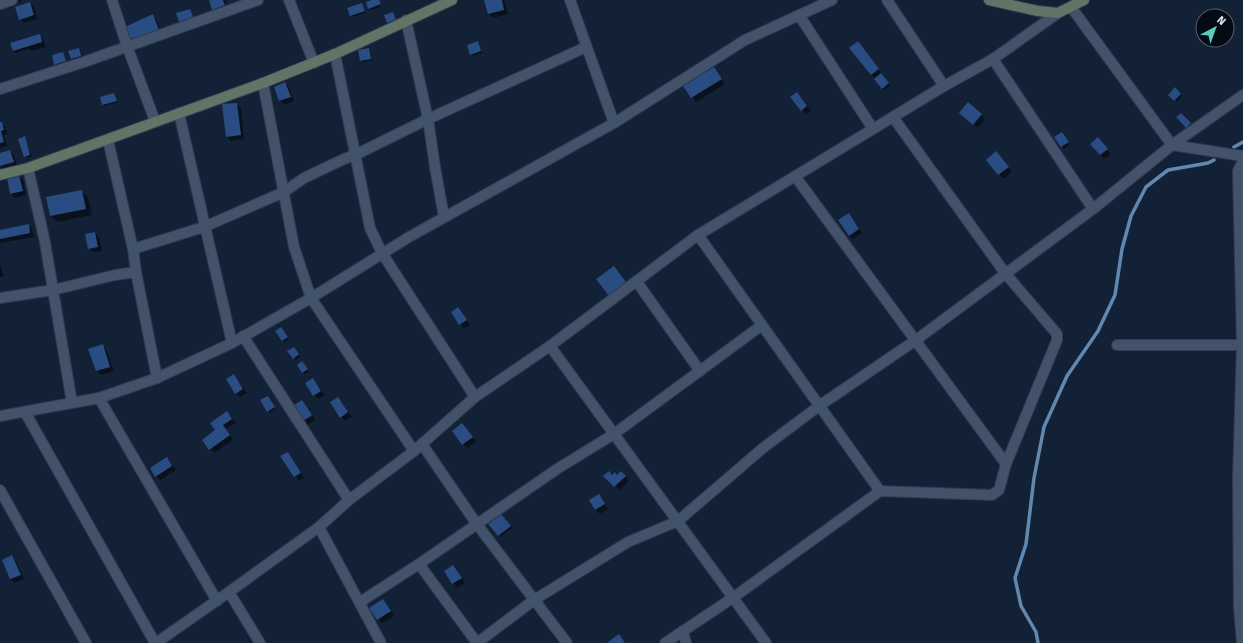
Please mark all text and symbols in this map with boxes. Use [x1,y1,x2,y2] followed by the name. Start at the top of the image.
[1195,8,1235,48] north arrow
[1214,14,1228,28] text: N

